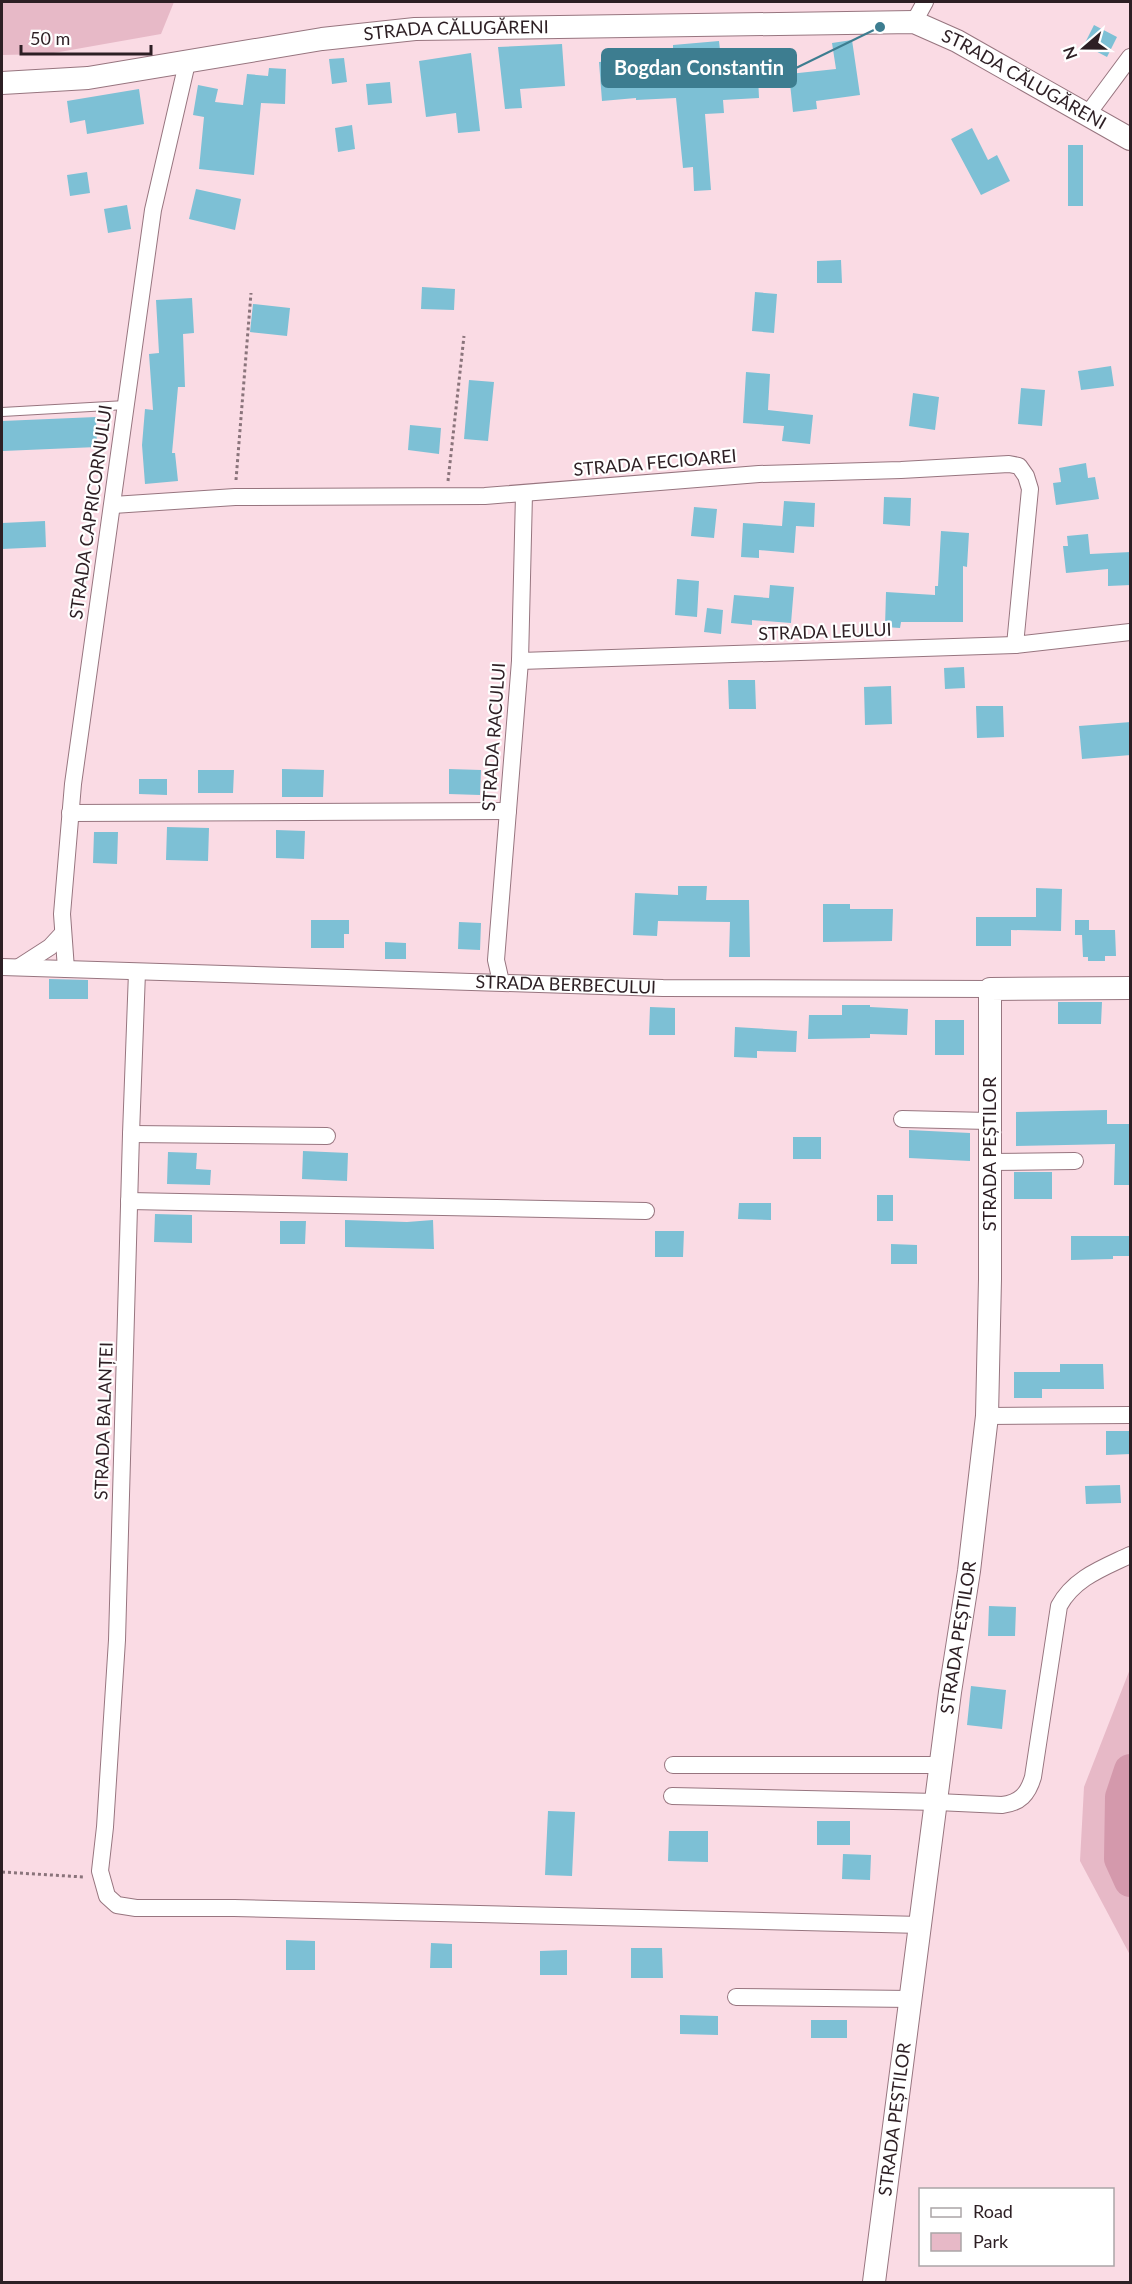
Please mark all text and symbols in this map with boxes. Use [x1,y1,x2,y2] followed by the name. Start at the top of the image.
[362,15,549,44] street label: STRADA CĂLUGĂRENI
[21,18,152,56] scale bar
[1054,18,1114,78] north arrow
[936,25,1110,135] street label: STRADA CĂLUGĂRENI
[30,27,70,49] text: 50 m
[602,49,796,87] callout: Bogdan Constantin
[614,55,784,79] text: Bogdan Constantin
[64,403,116,620] street label: STRADA CAPRICORNULUI
[572,444,737,480] street label: STRADA FECIOAREI
[758,618,892,644] street label: STRADA LEULUI
[477,662,509,812] street label: STRADA RACULUI
[475,970,656,998] street label: STRADA BERBECULUI
[978,1076,1000,1231] street label: STRADA PEȘTILOR
[89,1341,117,1500] street label: STRADA BALANȚEI
[935,1559,980,1715] street label: STRADA PEȘTILOR
[873,2041,915,2197] street label: STRADA PEȘTILOR
[919,2188,1114,2266] legend
[973,2200,1013,2222] text: Road
[973,2230,1009,2252] text: Park

